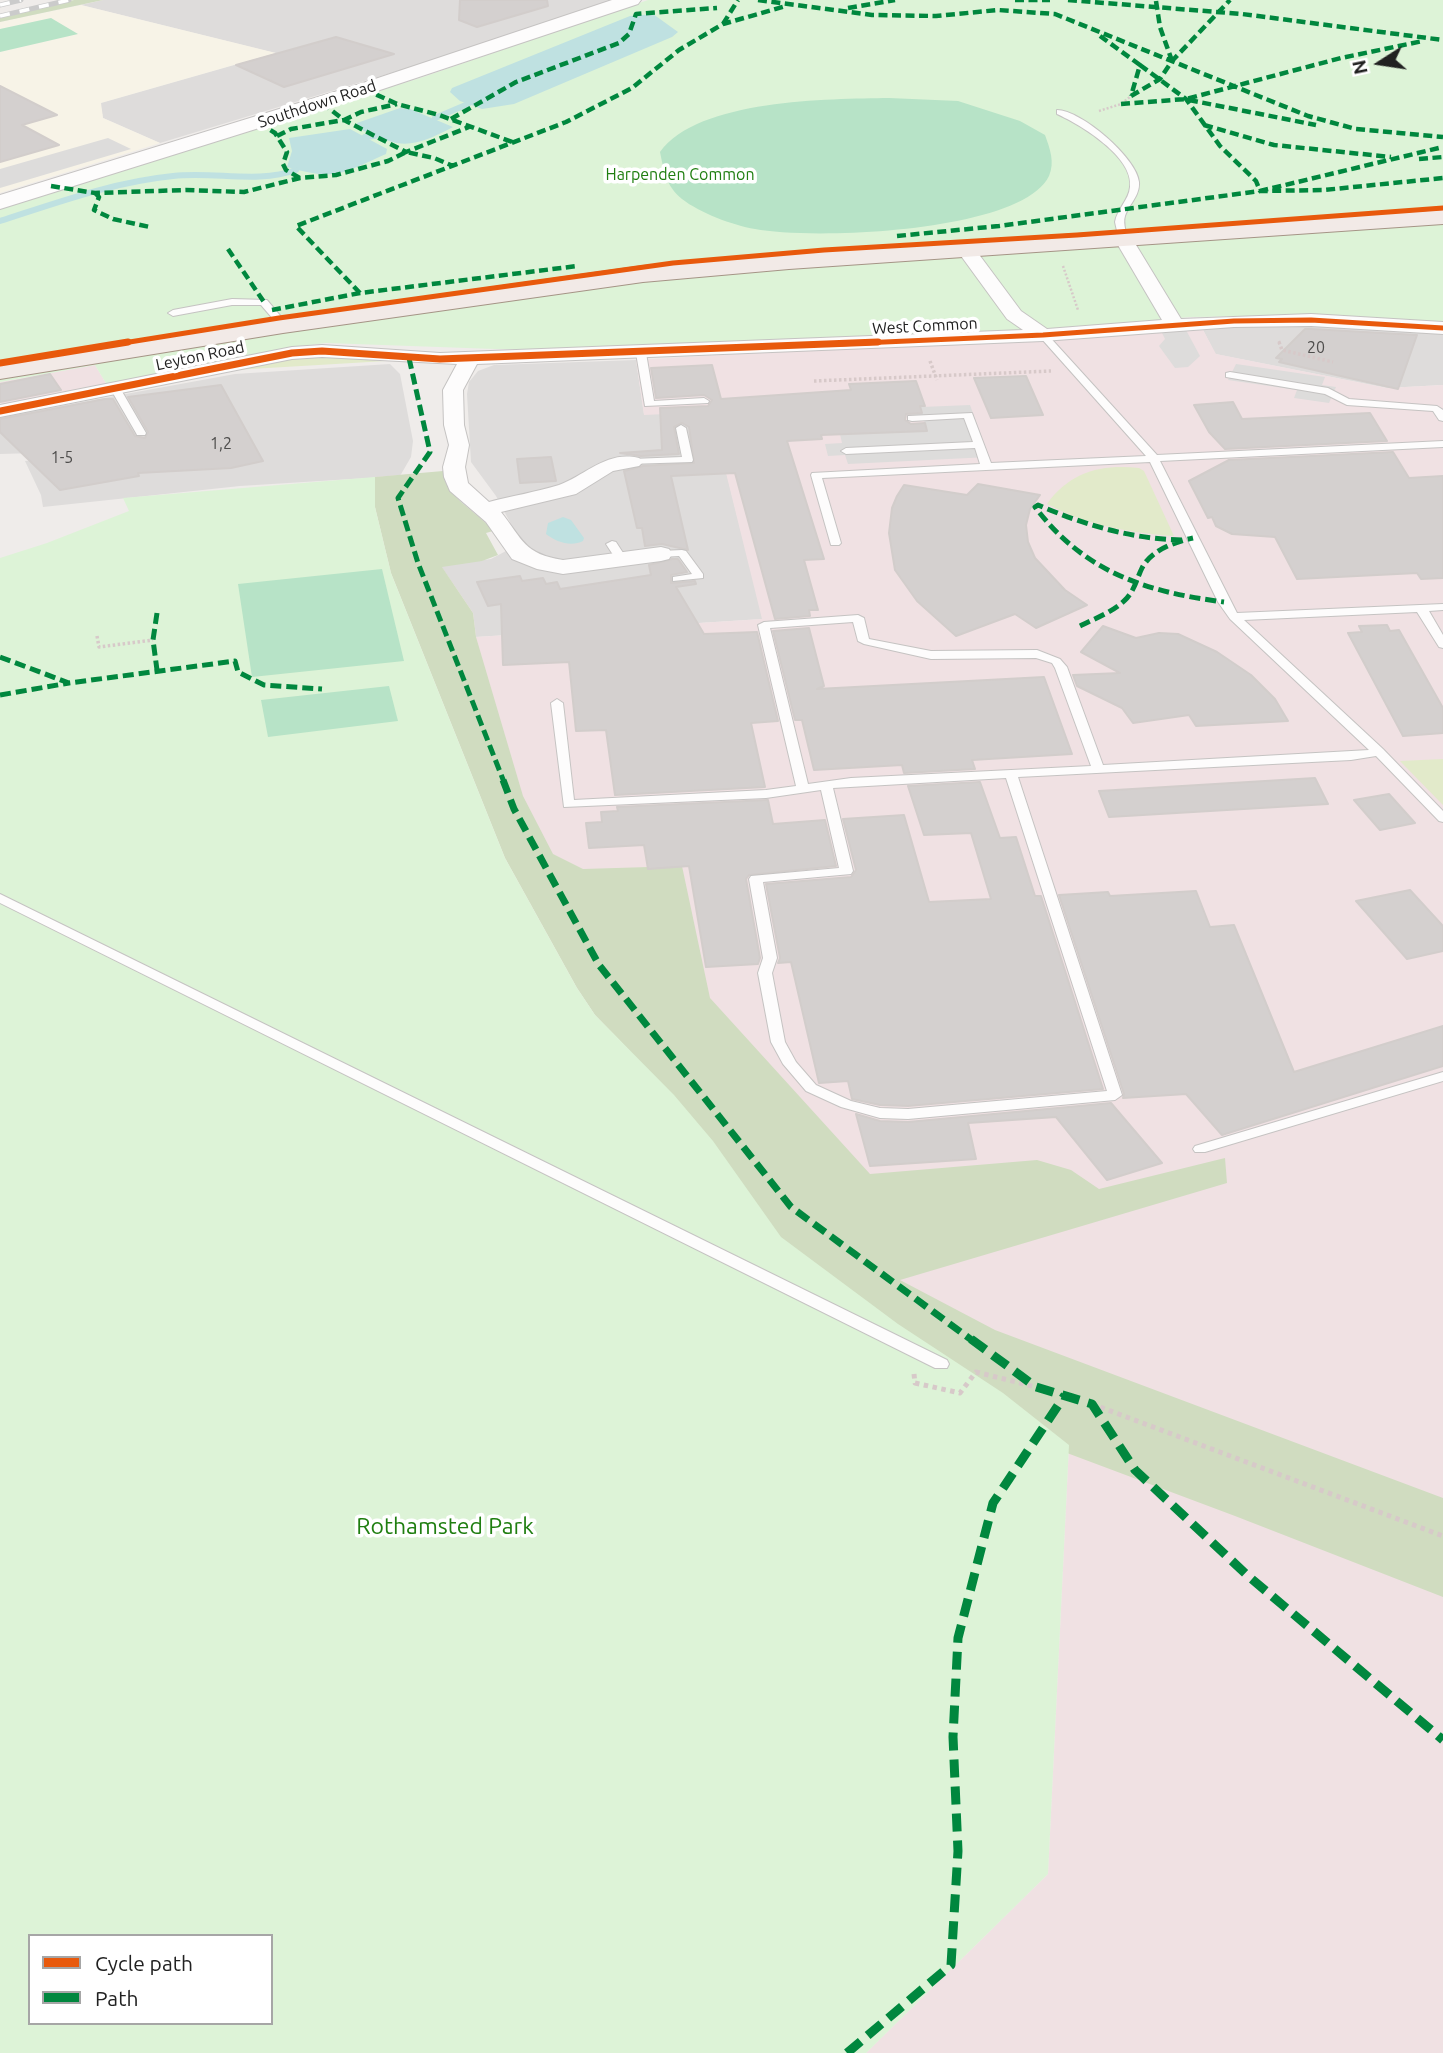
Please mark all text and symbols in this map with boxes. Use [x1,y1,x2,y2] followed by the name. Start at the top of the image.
[1345,28,1415,98] north arrow
[1347,58,1372,77] text: N
[255,76,379,132] street label: Southdown Road
[605,165,755,185] park label: Harpenden Common
[872,314,978,338] street label: West Common
[154,337,246,375] street label: Leyton Road
[1307,338,1325,358] house number: 20
[210,434,232,454] house number: 1,2
[51,448,73,468] house number: 1-5
[356,1512,534,1540] park label: Rothamsted Park
[28,1934,273,2025] legend
[95,1951,193,1975] text: Cycle path
[95,1986,138,2010] text: Path

